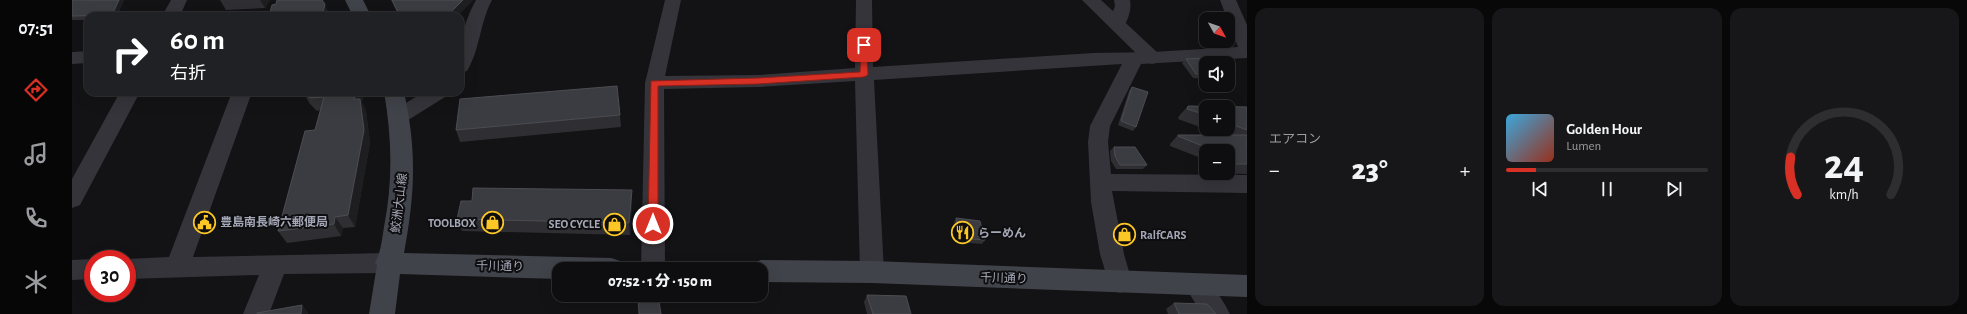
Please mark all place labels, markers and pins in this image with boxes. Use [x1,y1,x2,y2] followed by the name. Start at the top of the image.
[847,28,881,62] pin
[192,209,218,235] public building icon: 豊島南長崎六郵便局
[479,210,505,236] shop icon: TOOLBOX
[602,211,628,237] shop icon: SEO CYCLE
[220,215,328,228] place label: 豊島南長崎六郵便局
[428,217,477,229] place label: TOOLBOX
[549,218,600,230] place label: SEO CYCLE
[949,220,975,246] restaurant icon: らーめん
[1111,222,1137,248] shop icon: RalfCARS
[978,227,1026,239] place label: らーめん
[1140,229,1187,241] place label: RalfCARS

